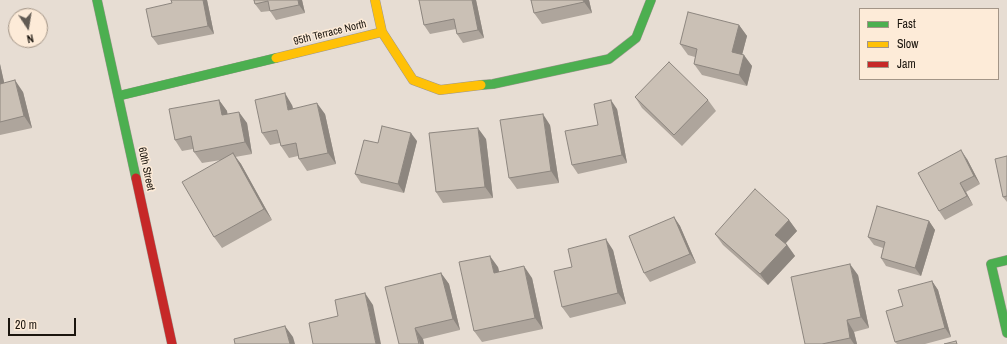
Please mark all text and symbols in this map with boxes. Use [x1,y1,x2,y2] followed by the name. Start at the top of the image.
[8,8,48,48] north arrow
[859,8,999,80] legend
[897,16,916,32] text: Fast
[292,18,368,48] street label: 95th Terrace North
[26,31,35,46] text: N
[897,36,918,52] text: Slow
[897,56,916,72] text: Jam
[135,146,157,192] street label: 60th Street
[10,310,78,336] scale bar
[15,317,37,333] text: 20 m

